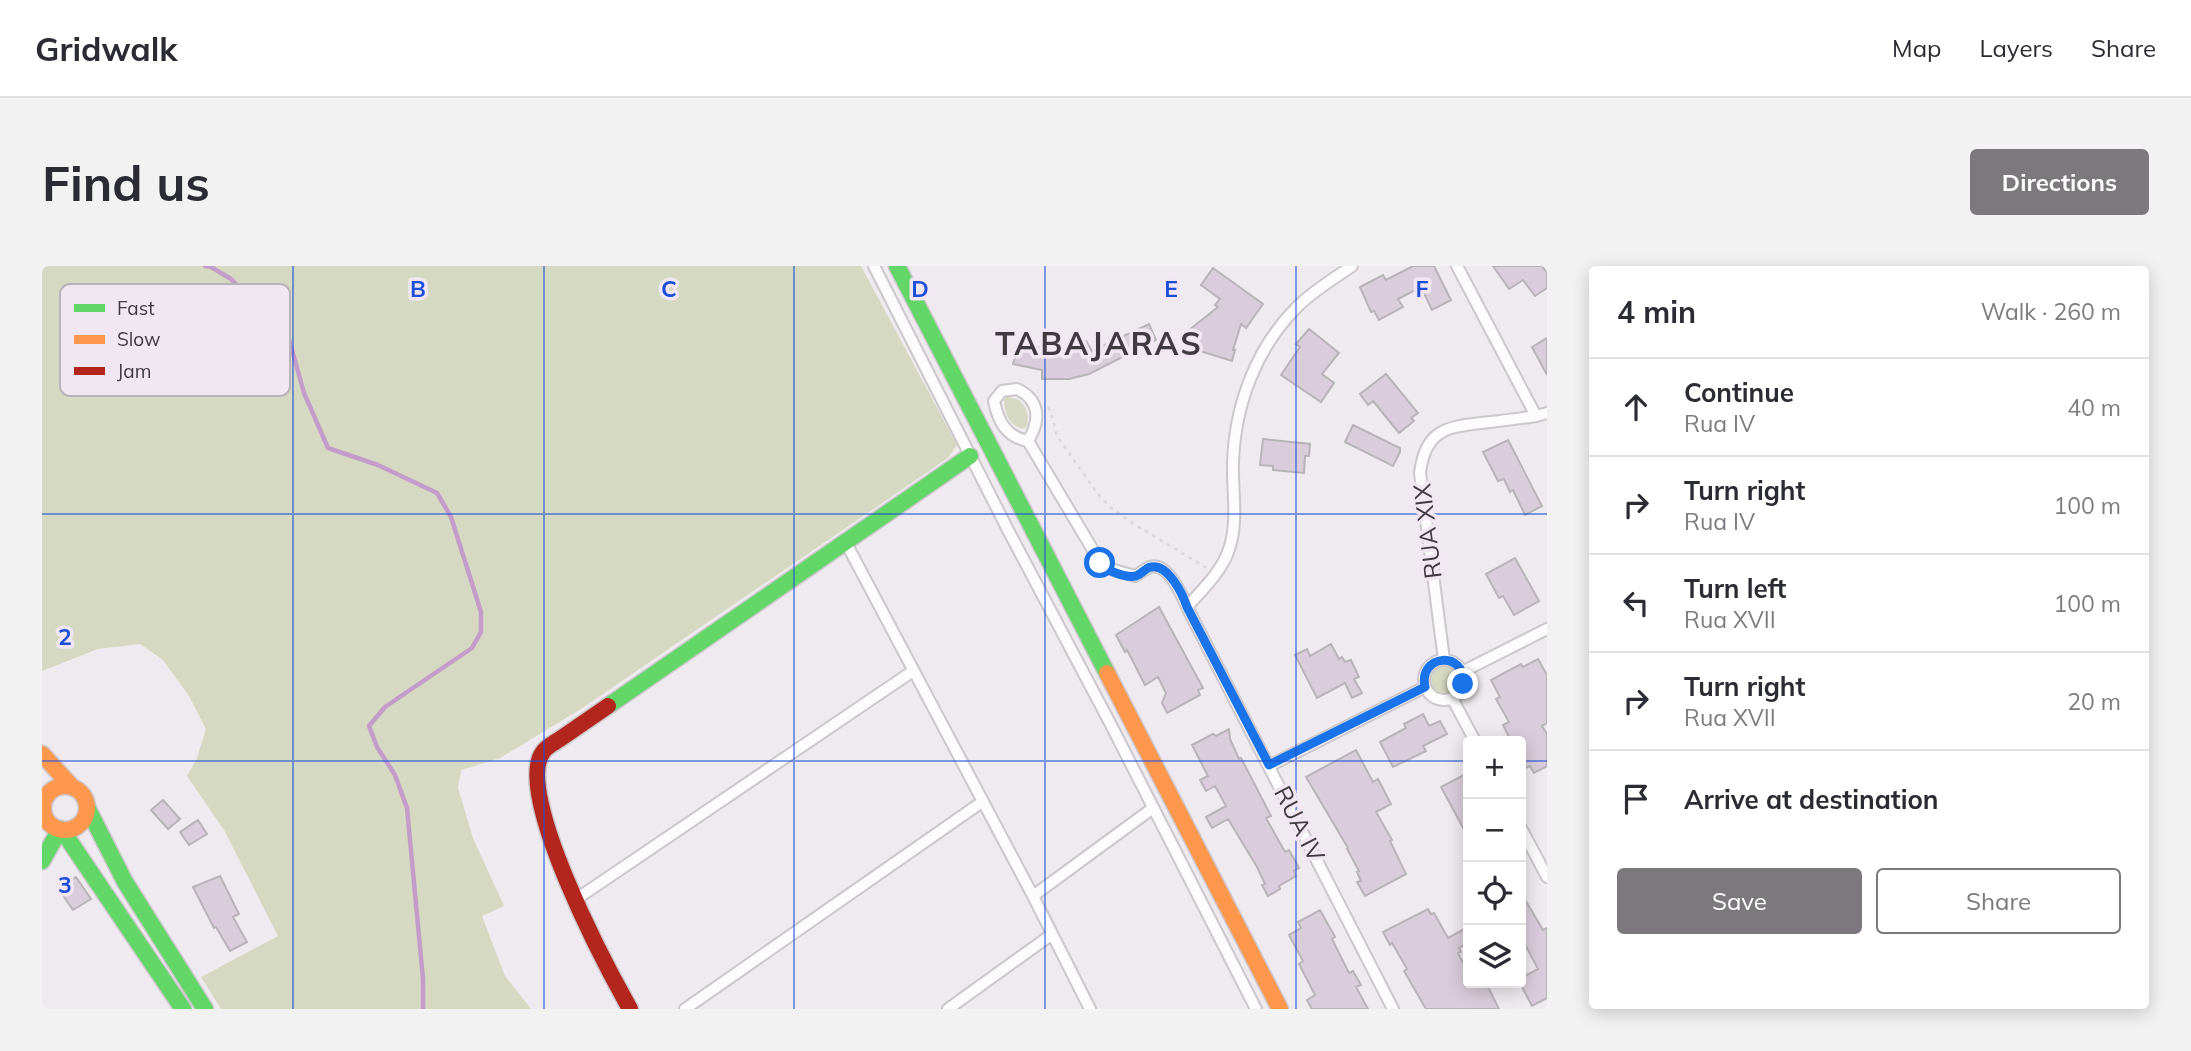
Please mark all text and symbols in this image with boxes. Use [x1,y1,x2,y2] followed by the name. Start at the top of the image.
[35,28,178,69] text: Gridwalk
[1892,33,1941,63] text: Map
[1979,33,2053,63] text: Layers
[2091,33,2156,63] text: Share
[1970,149,2149,215] button: Directions
[42,152,210,213] text: Find us
[410,274,426,303] text: B
[661,274,677,303] text: C
[911,274,929,303] text: D
[1164,274,1178,303] text: E
[1415,274,1429,303] text: F
[60,284,290,396] legend
[1617,293,1696,331] text: 4 min
[117,296,155,320] text: Fast
[1981,297,2121,326] text: Walk · 260 m
[995,323,1203,363] district label: TABAJARAS
[117,327,161,351] text: Slow
[117,359,151,383] text: Jam
[1684,376,1794,409] text: Continue
[1617,388,1655,426] icon: ahead
[2067,393,2121,422] text: 40 m
[1684,409,1755,438] text: Rua IV
[1684,474,1805,507] text: Turn right
[1406,482,1448,580] street label: RUA XIX
[1617,486,1655,524] icon: right
[2053,491,2121,520] text: 100 m
[1684,507,1755,536] text: Rua IV
[1084,547,1115,578] route start
[1684,572,1786,605] text: Turn left
[1617,584,1655,622] icon: left
[2053,589,2121,618] text: 100 m
[1684,605,1776,634] text: Rua XVII
[58,622,72,651] text: 2
[1447,668,1478,699] route end
[1684,670,1805,703] text: Turn right
[1617,682,1655,720] icon: right
[2067,687,2121,716] text: 20 m
[1684,703,1776,732] text: Rua XVII
[1463,736,1526,988] map controls
[1463,736,1526,799] button: +
[1617,780,1655,818] icon: arrive
[1268,781,1332,867] street label: RUA IV
[1684,783,1939,816] text: Arrive at destination
[1463,799,1526,862] button: −
[1463,862,1526,925] button: locate
[1617,868,1862,934] button: Save
[1876,868,2121,934] button: Share
[58,870,72,899] text: 3
[1463,925,1526,988] button: layers

